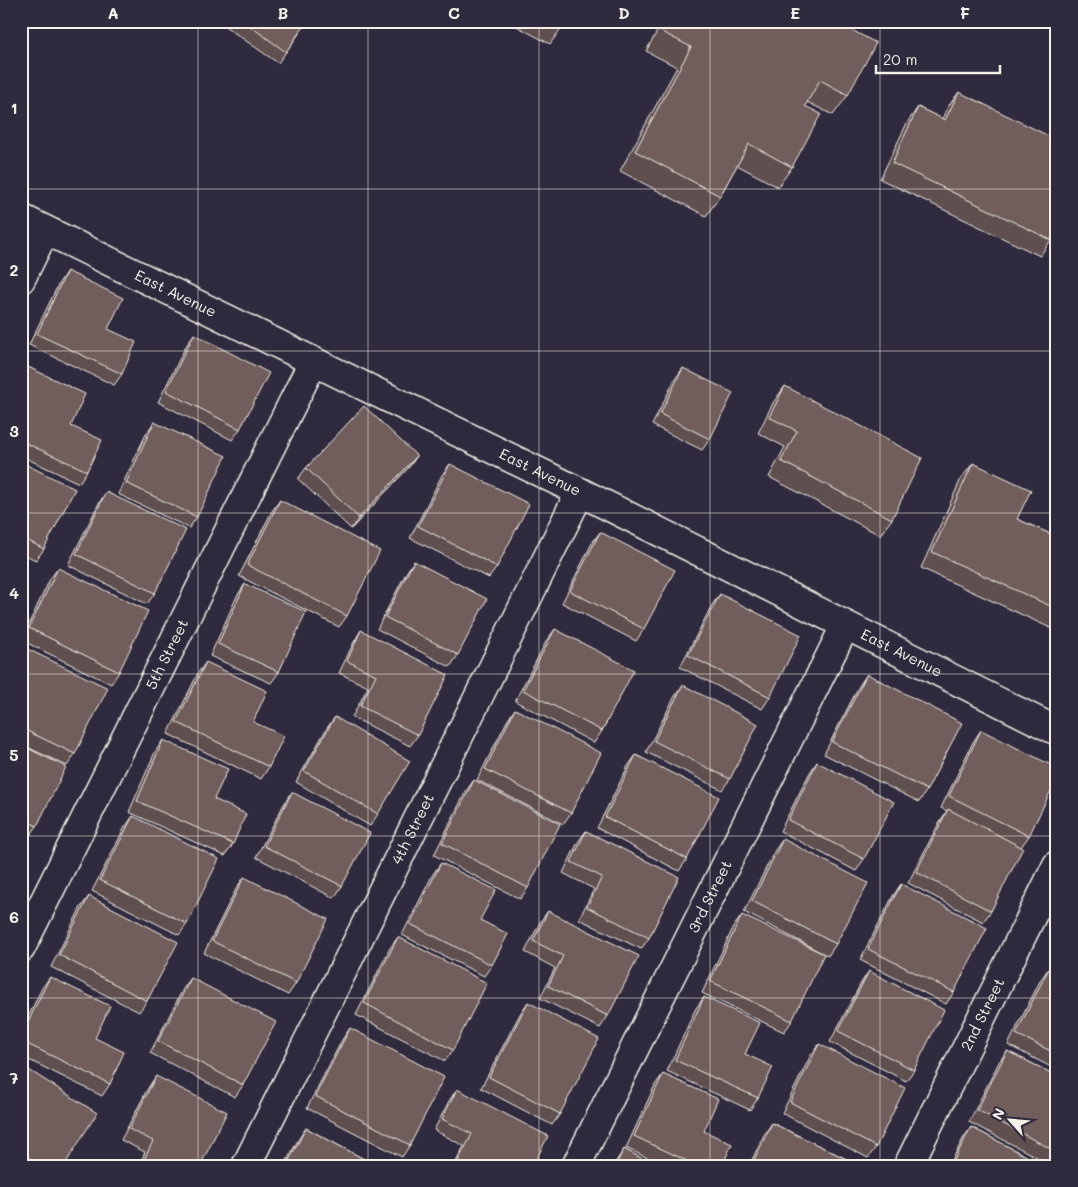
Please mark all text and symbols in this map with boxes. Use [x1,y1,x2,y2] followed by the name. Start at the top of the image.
[107,2,119,23] text: A
[278,2,288,23] text: B
[448,2,460,23] text: C
[618,2,630,23] text: D
[790,2,800,23] text: E
[960,2,970,23] text: F
[876,42,999,74] scale bar
[883,49,917,69] text: 20 m
[10,97,18,118] text: 1
[10,259,19,280] text: 2
[132,264,220,321] street label: East Avenue
[9,420,19,441] text: 3
[496,443,585,500] street label: East Avenue
[9,582,19,603] text: 4
[140,615,192,693] street label: 5th Street
[858,623,946,681] street label: East Avenue
[9,744,19,765] text: 5
[386,790,438,867] street label: 4th Street
[683,857,736,936] street label: 3rd Street
[9,906,19,927] text: 6
[956,974,1009,1054] street label: 2nd Street
[10,1067,19,1088] text: 7
[986,1094,1036,1144] north arrow
[987,1105,1009,1123] text: N

